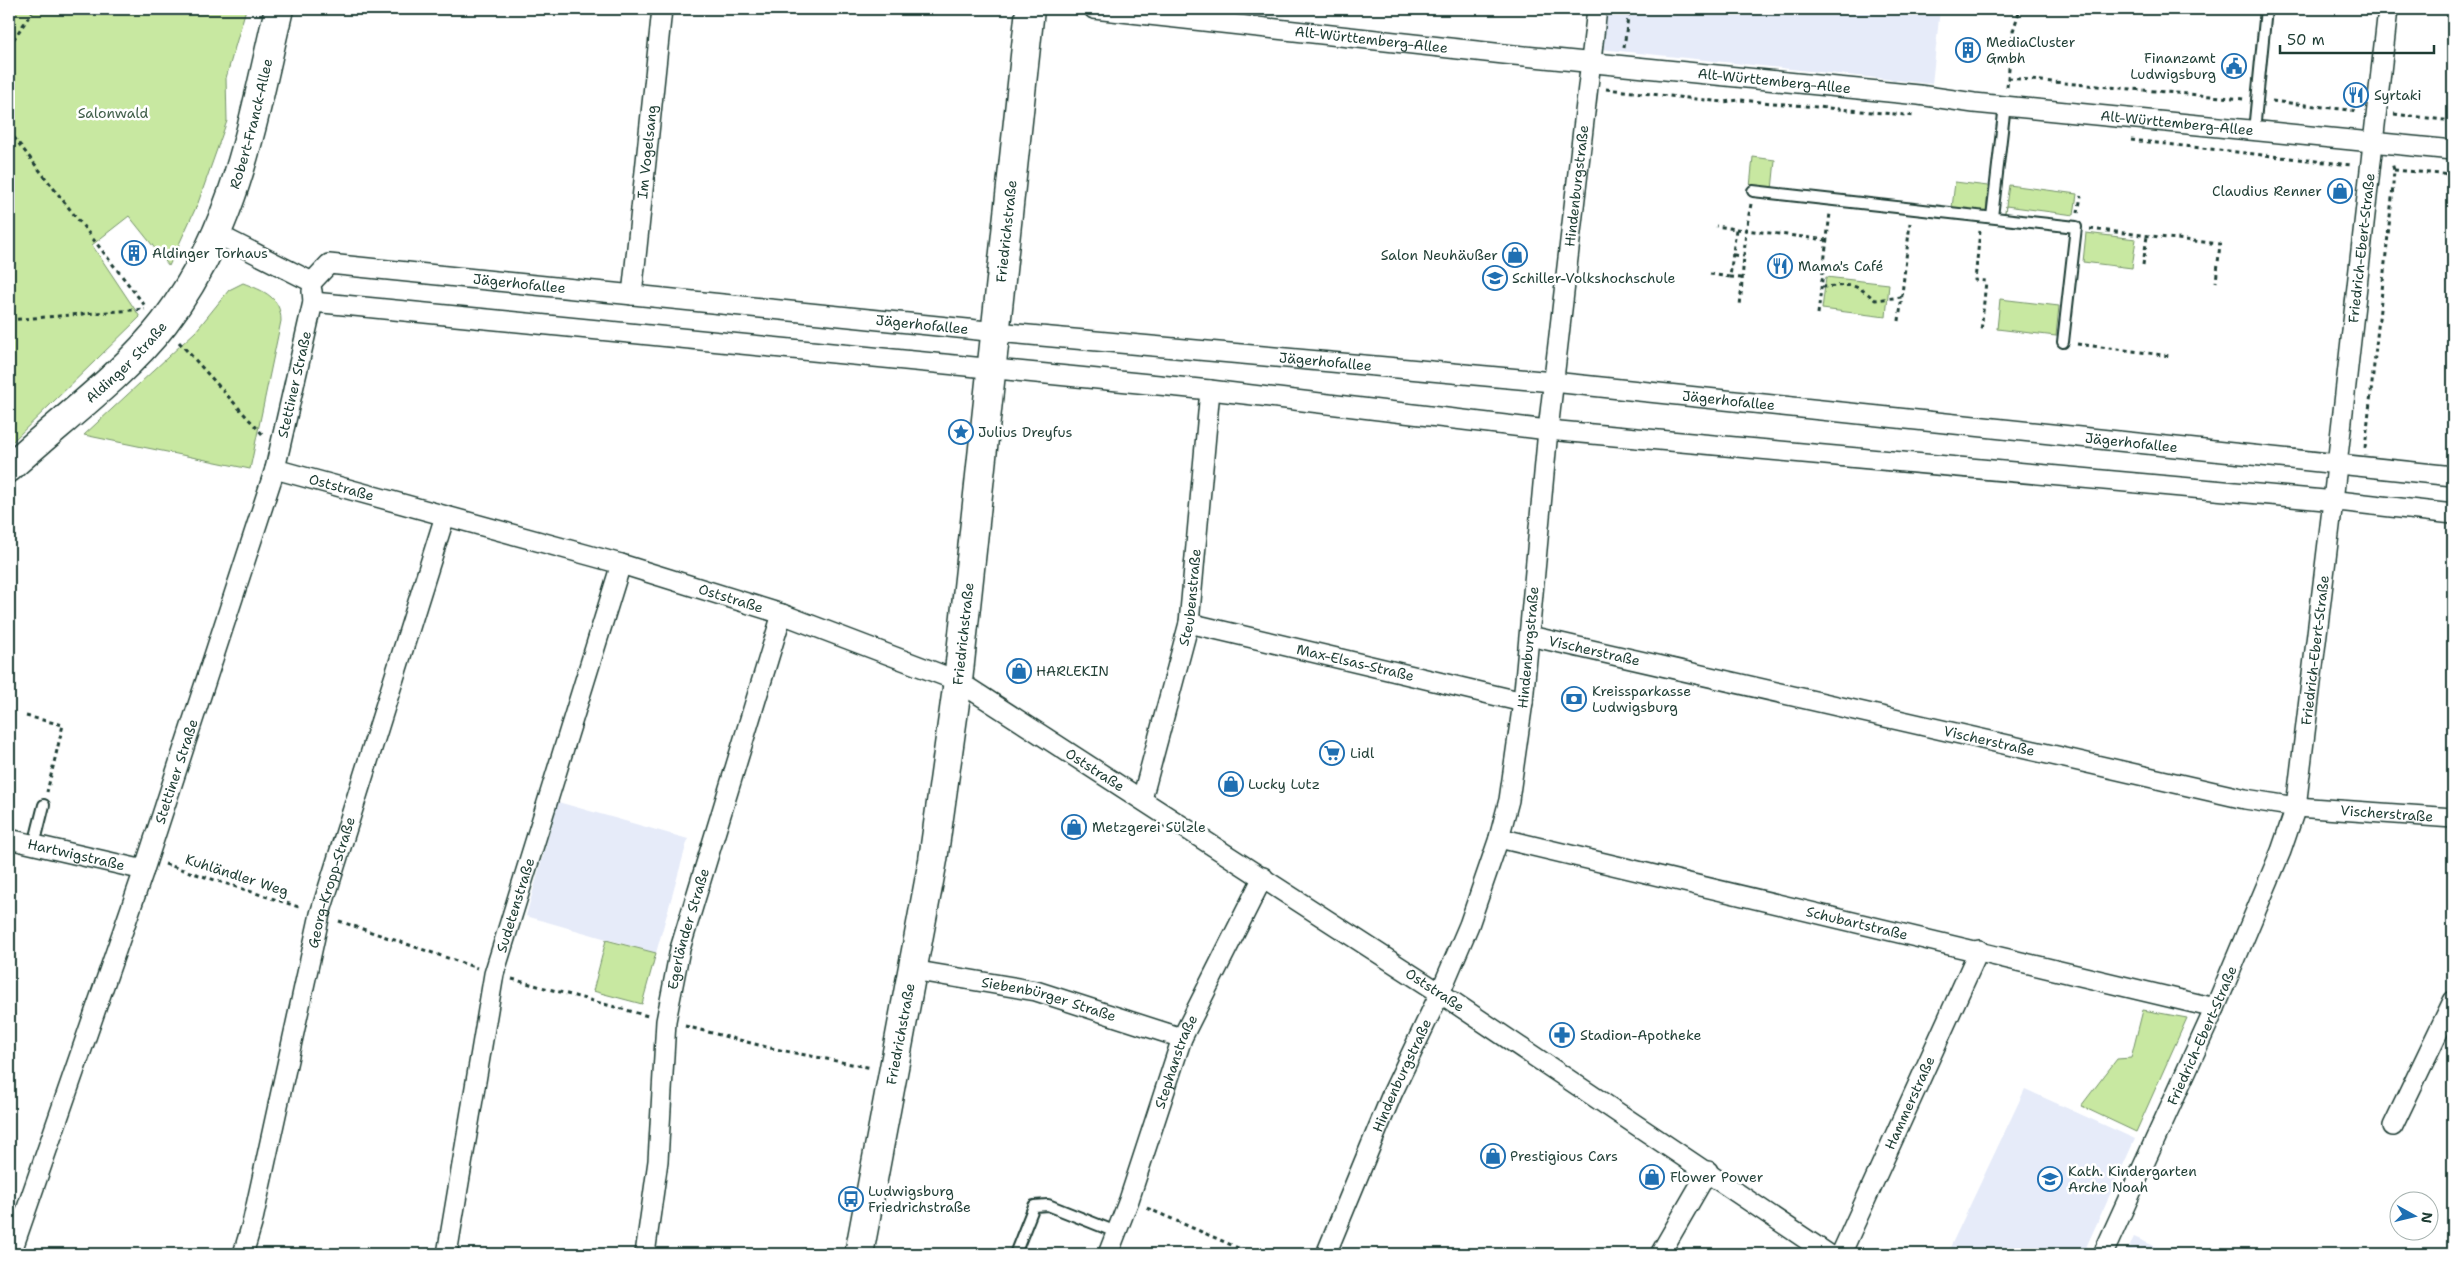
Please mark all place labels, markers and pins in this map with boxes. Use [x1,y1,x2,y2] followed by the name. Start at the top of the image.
[1986,33,2076,67] place label: MediaCluster Gmbh
[1955,37,1981,63] building icon: MediaCluster Gmbh
[2130,49,2216,83] place label: Finanzamt Ludwigsburg
[2221,53,2247,79] public building icon: Finanzamt Ludwigsburg
[2343,82,2369,108] restaurant icon: Syrtaki
[2374,86,2422,104] place label: Syrtaki
[2327,178,2353,204] shop icon: Claudius Renner
[2212,182,2322,200] place label: Claudius Renner
[121,240,147,266] building icon: Aldinger Torhaus
[1502,242,1528,268] shop icon: Salon Neuhäußer
[152,244,268,262] place label: Aldinger Torhaus
[1381,246,1498,264] place label: Salon Neuhäußer
[1767,253,1793,279] restaurant icon: Mama's Café
[1798,257,1884,275] place label: Mama's Café
[1482,265,1508,291] school or university icon: Schiller-Volkshochschule
[1512,269,1676,287] place label: Schiller-Volkshochschule
[948,419,974,445] place icon: Julius Dreyfus
[978,423,1073,441] place label: Julius Dreyfus
[1006,658,1032,684] shop icon: HARLEKIN
[1036,662,1109,680] place label: HARLEKIN
[1592,682,1691,716] place label: Kreissparkasse Ludwigsburg
[1561,686,1587,712] bank icon: Kreissparkasse Ludwigsburg
[1319,740,1345,766] supermarket icon: Lidl
[1350,744,1375,762] place label: Lidl
[1218,771,1244,797] shop icon: Lucky Lutz
[1248,775,1320,793] place label: Lucky Lutz
[1061,814,1087,840] shop icon: Metzgerei Sülzle
[1092,818,1206,836] place label: Metzgerei Sülzle
[1549,1022,1575,1048] pharmacy icon: Stadion-Apotheke
[1580,1026,1701,1044] place label: Stadion-Apotheke
[1480,1143,1506,1169] shop icon: Prestigious Cars
[1510,1147,1618,1165] place label: Prestigious Cars
[2068,1162,2197,1196] place label: Kath. Kindergarten Arche Noah
[1639,1164,1665,1190] shop icon: Flower Power
[2037,1166,2063,1192] school or university icon: Kath. Kindergarten Arche Noah
[1670,1168,1764,1186] place label: Flower Power
[868,1182,971,1216] place label: Ludwigsburg Friedrichstraße
[838,1186,864,1212] bus stop icon: Ludwigsburg Friedrichstraße

